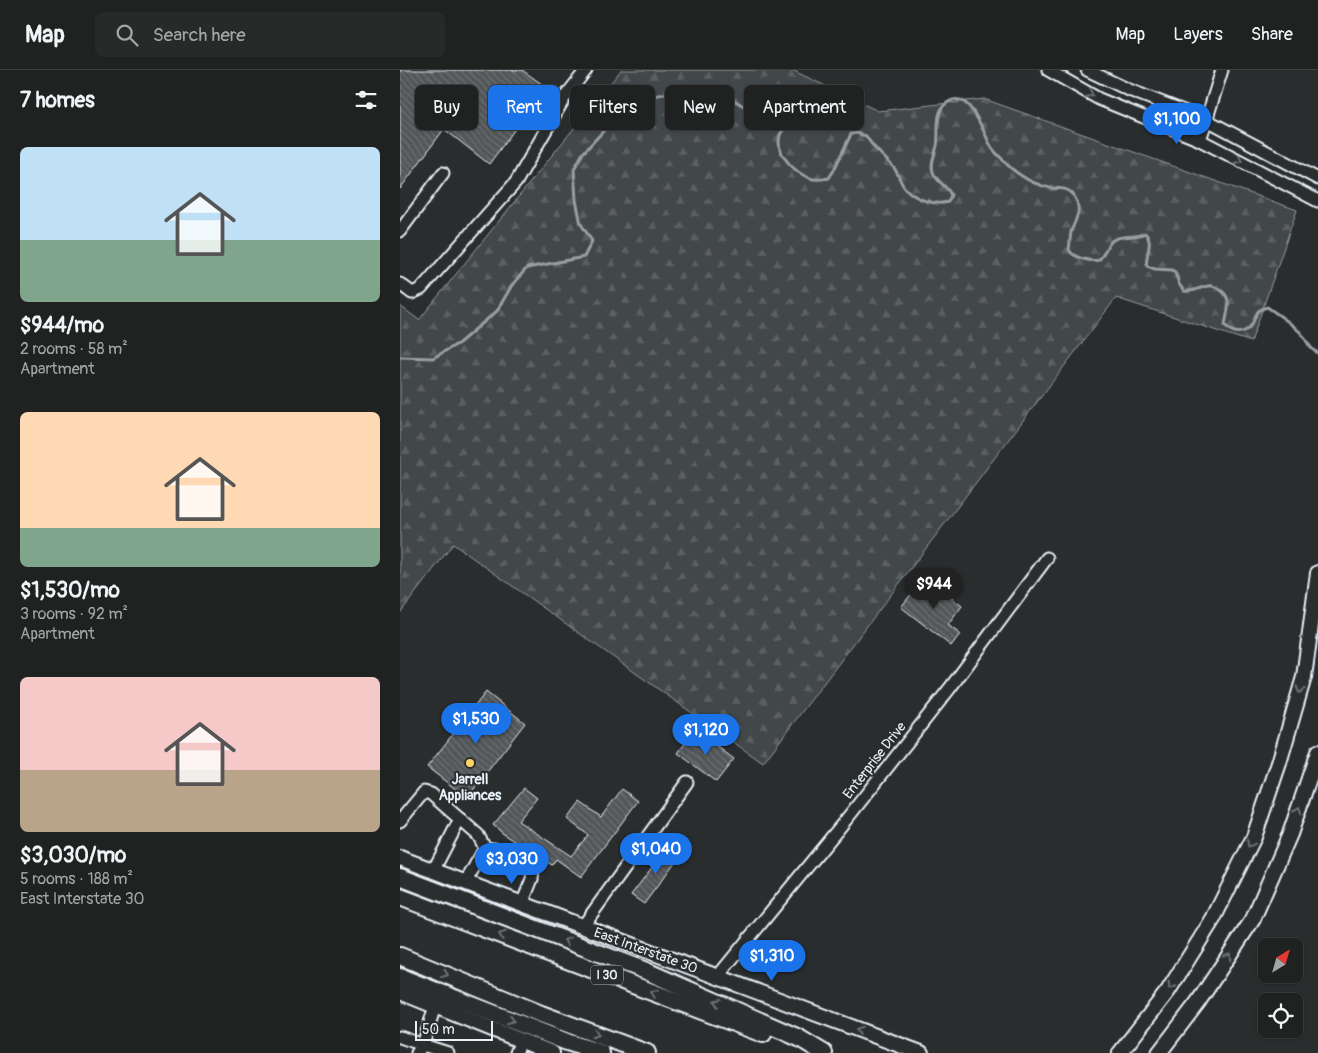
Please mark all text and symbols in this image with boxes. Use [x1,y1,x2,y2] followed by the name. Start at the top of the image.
[95,12,445,57] search box
[25,20,65,49] text: Map
[113,21,141,49] icon: search
[153,23,246,47] text: Search here
[1116,23,1145,46] text: Map
[1173,23,1223,46] text: Layers
[1251,23,1293,46] text: Share
[415,85,478,130] chip: Buy
[488,85,560,130] chip: Rent
[570,85,655,130] chip: Filters
[665,85,734,130] chip: New
[744,85,864,130] chip: Apartment
[352,86,380,114] icon: filters
[20,87,95,114] text: 7 homes
[1085,88,1094,98] one-way arrow
[1136,102,1218,145] pin: $1,100
[1153,109,1201,129] text: $1,100
[1233,154,1242,164] one-way arrow
[155,179,245,269] icon: home
[20,312,104,339] text: $944/mo
[20,339,128,359] text: 2 rooms · 58 m²
[20,359,95,379] text: Apartment
[155,444,245,534] icon: home
[904,568,964,610] pin: $944
[916,574,952,594] text: $944
[20,577,120,604] text: $1,530/mo
[20,604,128,624] text: 3 rooms · 92 m²
[20,624,95,644] text: Apartment
[1295,685,1305,694] one-way arrow
[435,702,517,745] pin: $1,530
[155,709,245,799] icon: home
[452,709,500,729] text: $1,530
[665,714,747,756] pin: $1,120
[839,718,910,802] street label: Enterprise Drive
[683,720,729,740] text: $1,120
[464,757,476,769] marker: Jarrell Appliances
[439,771,502,804] place label: Jarrell Appliances
[1292,807,1302,815] one-way arrow
[615,832,697,875] pin: $1,040
[631,839,681,859] text: $1,040
[1246,839,1256,848] one-way arrow
[20,842,126,869] text: $3,030/mo
[471,842,553,885] pin: $3,030
[486,849,538,869] text: $3,030
[20,869,133,889] text: 5 rooms · 188 m²
[20,889,145,909] text: East Interstate 30
[592,924,700,977] street label: East Interstate 30
[498,931,507,942] one-way arrow
[563,937,571,947] one-way arrow
[1258,938,1302,982] north arrow
[1258,938,1303,1038] map controls
[731,940,813,982] pin: $1,310
[749,946,795,966] text: $1,310
[1222,953,1231,962] one-way arrow
[591,966,623,984] road number: I 30
[440,968,449,979] one-way arrow
[1168,981,1177,990] one-way arrow
[650,989,659,999] one-way arrow
[1258,993,1303,1038] button: locate
[713,998,722,1009] one-way arrow
[506,1015,514,1025] one-way arrow
[415,1018,492,1041] scale bar
[422,1021,455,1038] text: 50 m
[855,1025,863,1035] one-way arrow
[591,1028,600,1038] one-way arrow

